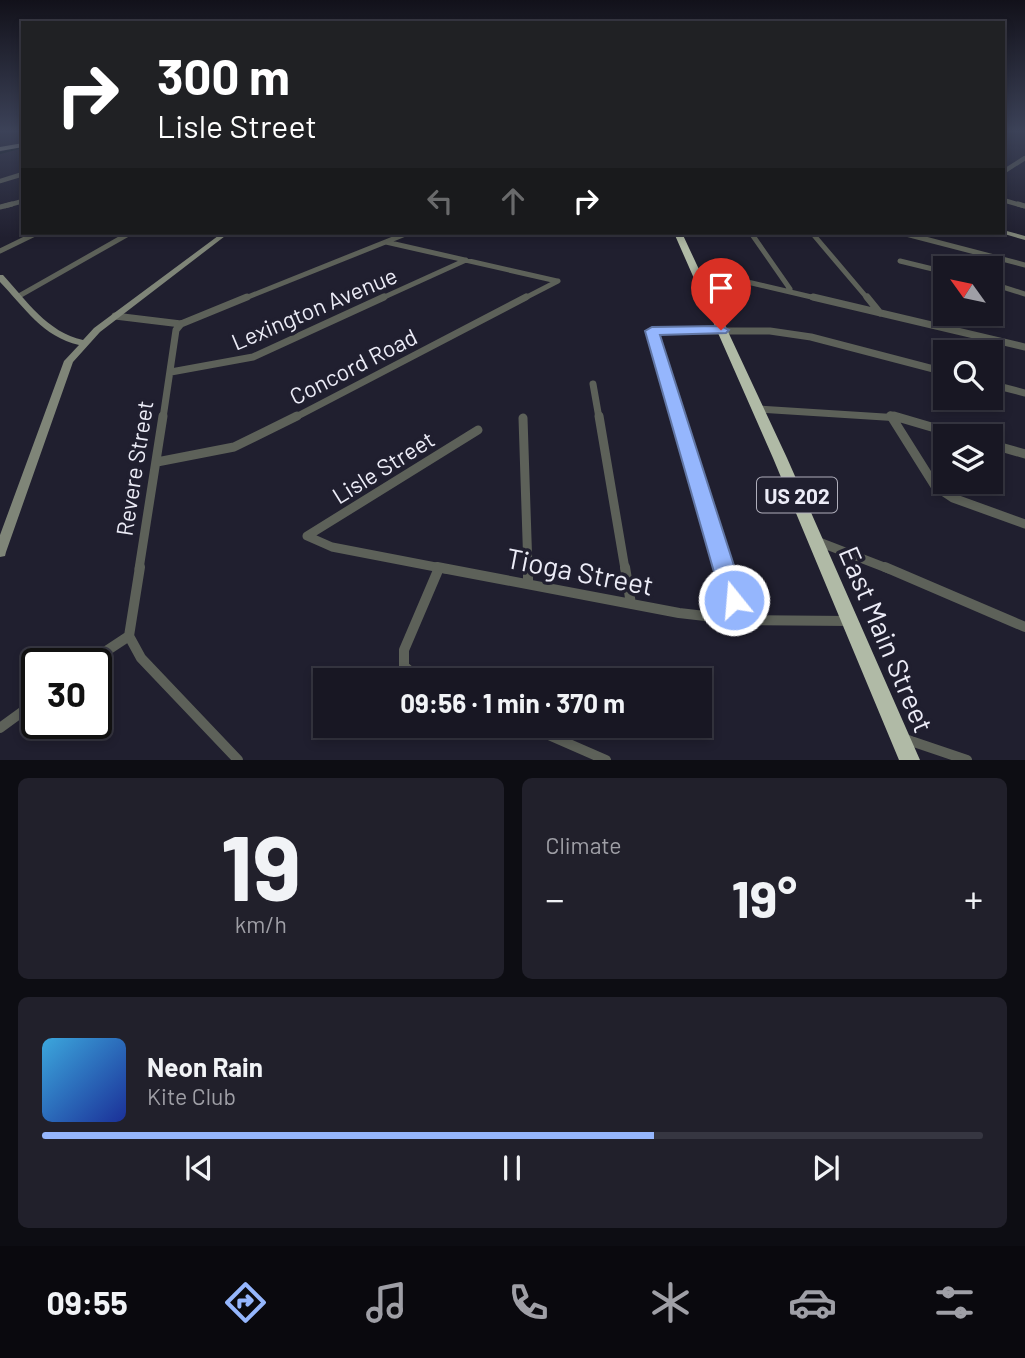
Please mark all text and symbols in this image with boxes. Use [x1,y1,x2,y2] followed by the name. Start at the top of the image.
[157,46,290,105] text: 300 m
[42,49,133,140] icon: right
[157,106,317,144] text: Lisle Street
[421,182,459,220] icon: left
[494,182,532,220] icon: ahead
[567,182,605,220] icon: right
[933,256,1003,326] north arrow
[933,256,1003,494] map controls
[691,258,751,330] pin
[227,260,401,356] street label: Lexington Avenue
[702,269,740,307] icon: arrive
[285,322,421,410] street label: Concord Road
[933,340,1003,410] button: search
[109,398,159,538] street label: Revere Street
[933,424,1003,494] button: layers
[327,425,439,509] street label: Lisle Street
[757,477,837,512] road number: US 202
[503,540,657,602] street label: Tioga Street
[832,541,942,737] street label: East Main Street
[697,563,771,637] position arrow
[21,648,112,739] speed limit sign: 30
[400,687,625,718] text: 09:56 · 1 min · 370 m
[220,810,301,919] text: 19
[546,831,622,859] text: Climate
[731,866,797,928] text: 19°
[546,875,565,921] text: −
[964,875,983,921] text: +
[235,910,287,938] text: km/h
[147,1051,263,1082] text: Neon Rain
[147,1082,236,1110] text: Kite Club
[180,1149,218,1187] icon: previous
[493,1149,531,1187] icon: pause
[807,1149,845,1187] icon: next
[221,1278,270,1327] icon: directions
[362,1278,411,1327] icon: music
[504,1278,553,1327] icon: phone
[646,1278,695,1327] icon: climate
[788,1278,837,1327] icon: car
[930,1278,979,1327] icon: filters
[46,1283,128,1321] text: 09:55

